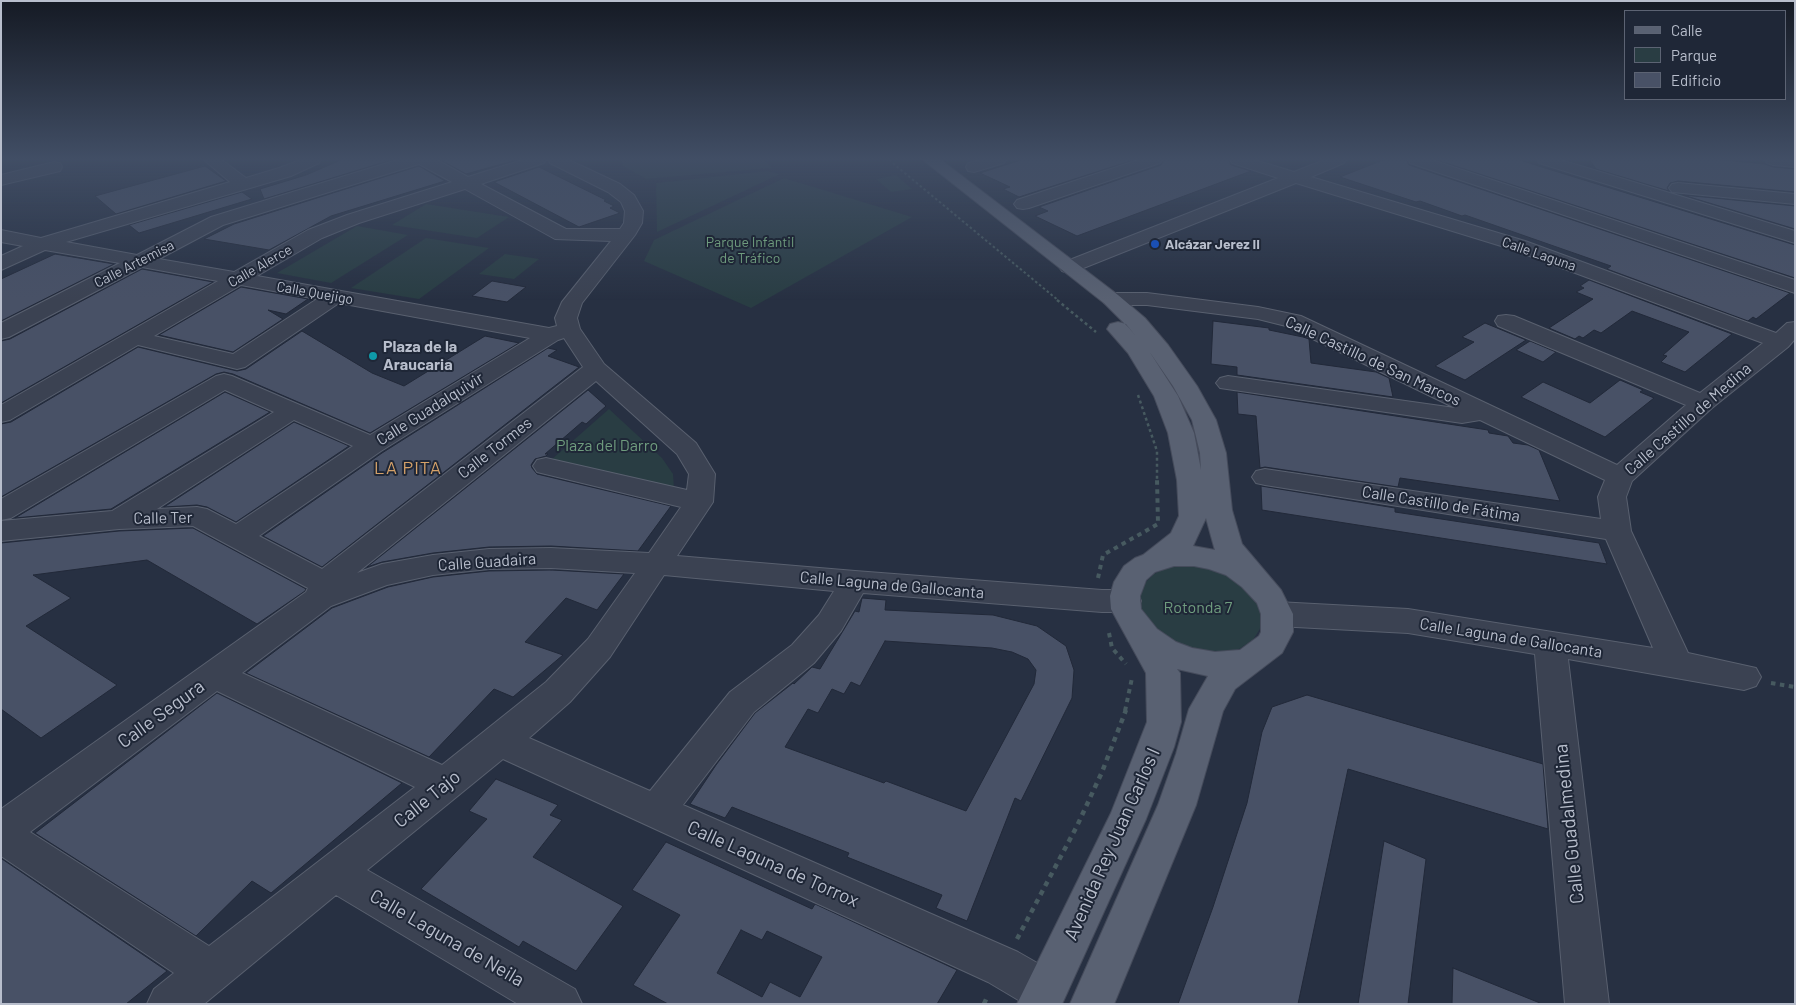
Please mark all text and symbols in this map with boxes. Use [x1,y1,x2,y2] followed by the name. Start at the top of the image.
[1624,10,1786,100] legend
[1671,21,1703,39] text: Calle
[1671,46,1717,64] text: Parque
[1671,71,1721,89] text: Edificio
[706,234,794,266] park label: Parque Infantil de Tráfico
[1500,234,1578,274] street label: Calle Laguna
[1165,236,1260,252] place label: Alcázar Jerez II
[91,237,177,291] street label: Calle Artemisa
[1149,238,1161,250] marker: Alcázar Jerez II
[225,241,295,291] street label: Calle Alerce
[275,278,355,308] street label: Calle Quejigo
[1282,312,1464,410] street label: Calle Castillo de San Marcos
[383,337,457,375] place label: Plaza de la Araucaria
[367,350,379,362] marker: Plaza de la Araucaria
[1621,359,1755,479] street label: Calle Castillo de Medina
[373,368,487,450] street label: Calle Guadalquivir
[454,413,536,483] street label: Calle Tormes
[556,436,658,456] park label: Plaza del Darro
[373,457,443,479] district label: LA PITA
[1360,482,1522,526] street label: Calle Castillo de Fátima
[133,508,193,528] street label: Calle Ter
[437,549,537,575] street label: Calle Guadaira
[799,567,985,603] street label: Calle Laguna de Gallocanta
[1164,598,1232,618] park label: Rotonda 7
[1418,614,1604,662] street label: Calle Laguna de Gallocanta
[113,675,209,753] street label: Calle Segura
[1549,743,1589,905] street label: Calle Guadalmedina
[1059,744,1165,944] street label: Avenida Rey Juan Carlos I
[389,765,465,833] street label: Calle Tajo
[684,816,862,912] street label: Calle Laguna de Torrox
[366,884,528,992] street label: Calle Laguna de Neila

